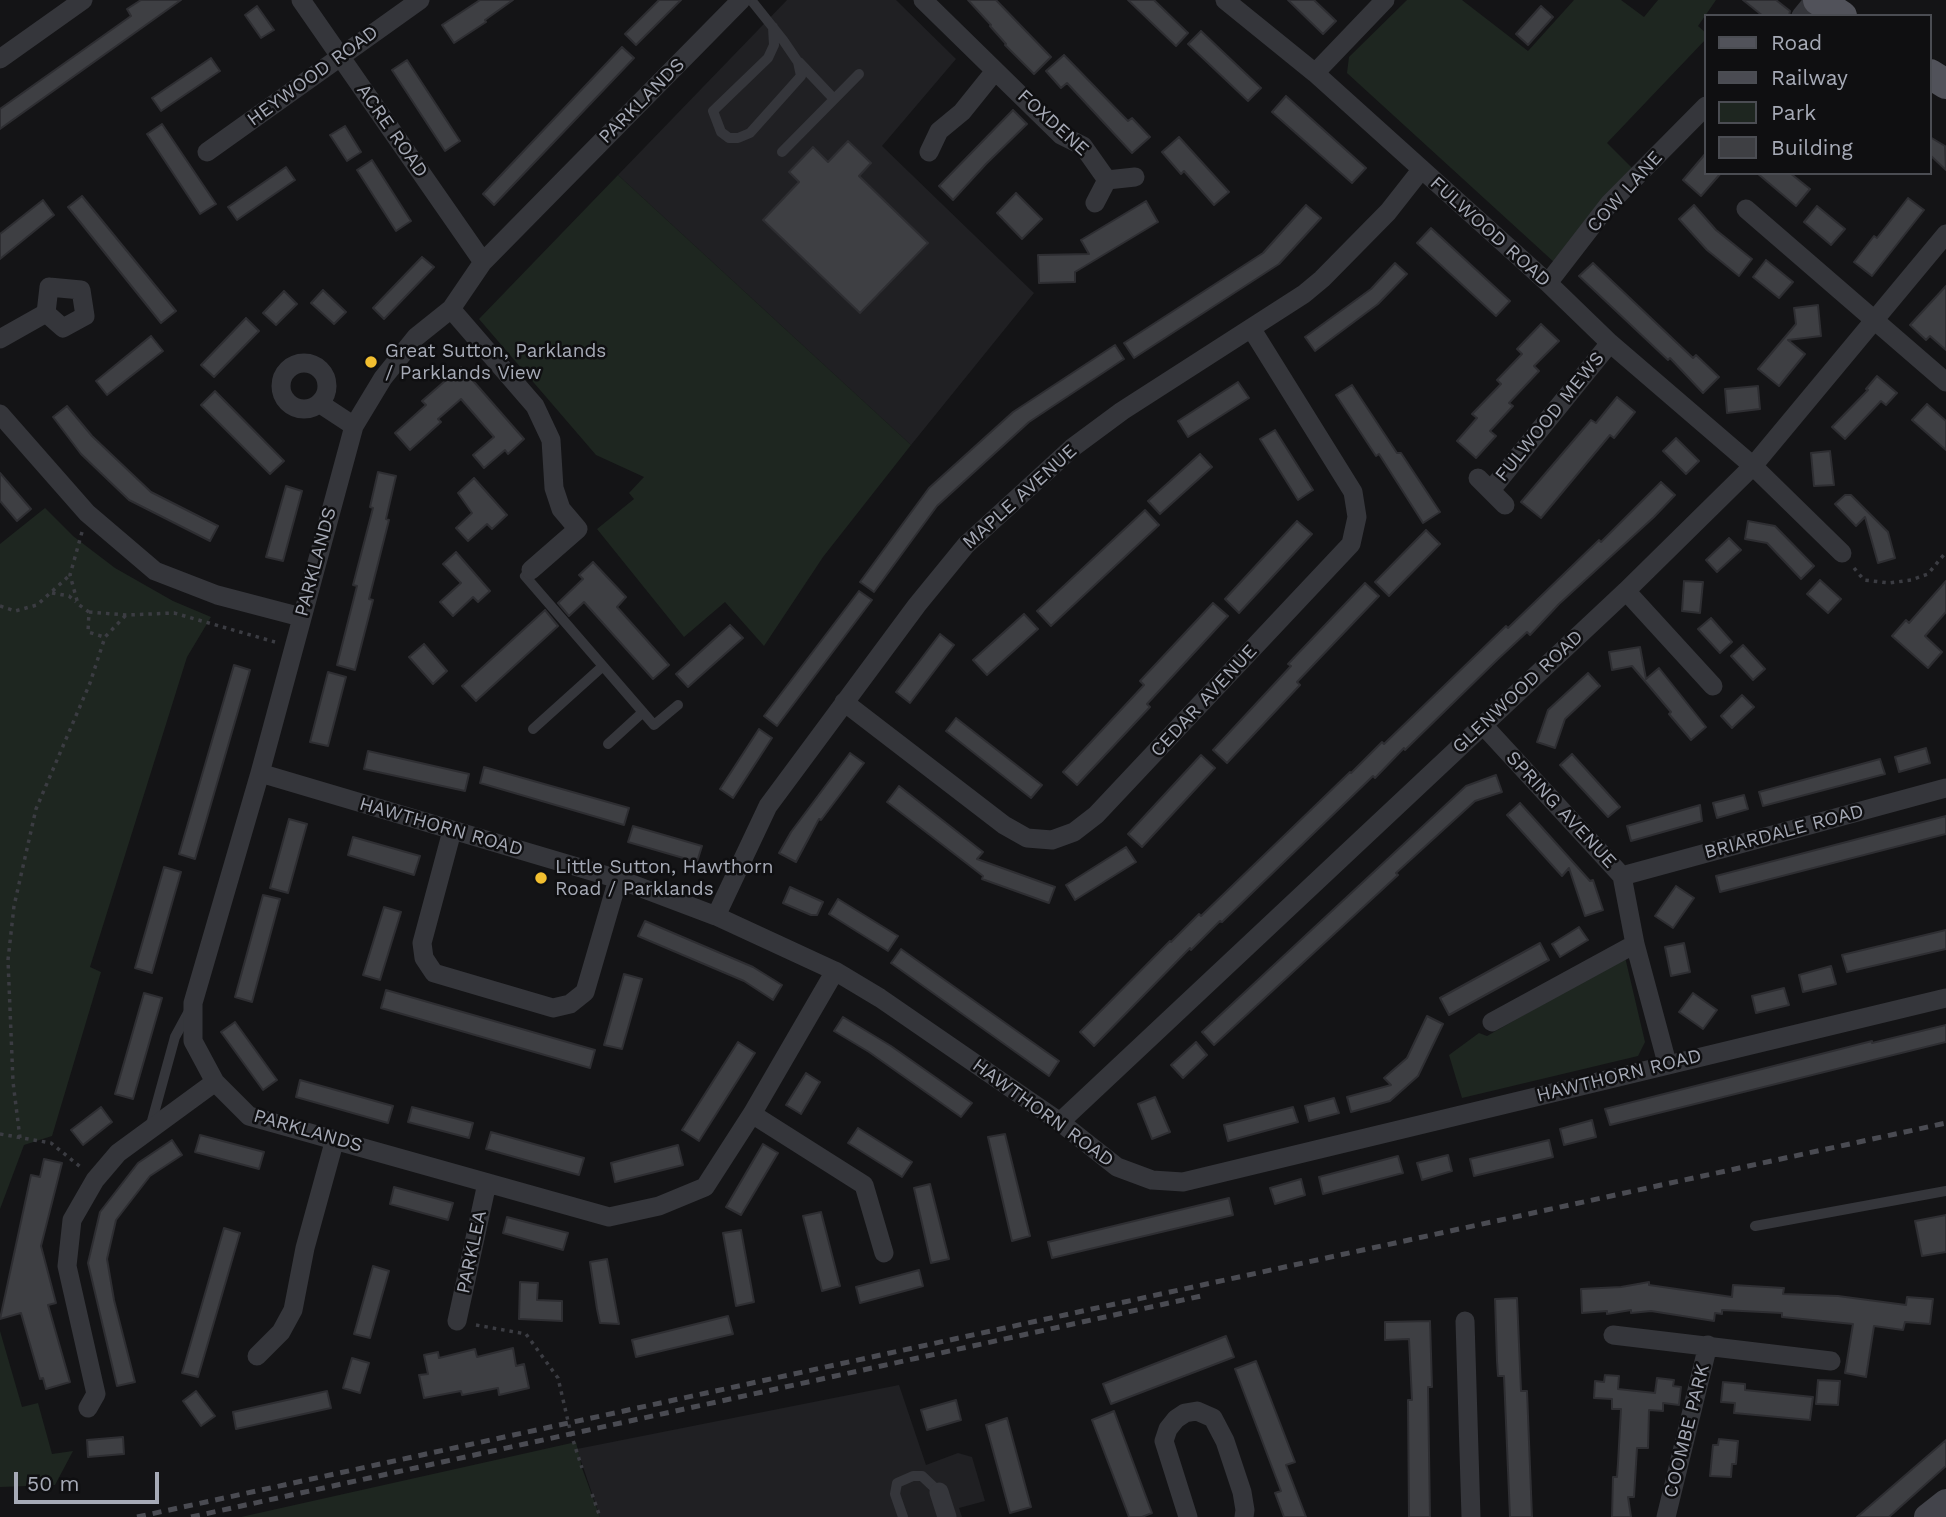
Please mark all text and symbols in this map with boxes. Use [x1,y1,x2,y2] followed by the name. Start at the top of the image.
[1704,14,1932,175] legend
[243,21,383,131] street label: HEYWOOD ROAD
[1771,30,1822,55] text: Road
[594,53,690,149] street label: PARKLANDS
[1771,65,1848,90] text: Railway
[351,80,433,182] street label: ACRE ROAD
[1013,85,1093,161] street label: FOXDENE
[1771,100,1816,125] text: Park
[1771,135,1853,160] text: Building
[1582,147,1668,237] street label: COW LANE
[1425,172,1555,292] street label: FULWOOD ROAD
[385,340,606,384] place label: Great Sutton, Parklands / Parklands View
[1491,347,1609,487] street label: FULWOOD MEWS
[363,354,379,370] marker: Great Sutton, Parklands / Parklands View
[958,440,1082,554] street label: MAPLE AVENUE
[290,505,342,619] street label: PARKLANDS
[1448,626,1588,758] street label: GLENWOOD ROAD
[1146,640,1262,762] street label: CEDAR AVENUE
[1501,747,1621,873] street label: SPRING AVENUE
[357,793,525,861] street label: HAWTHORN ROAD
[1702,800,1866,864] street label: BRIARDALE ROAD
[555,856,773,900] place label: Little Sutton, Hawthorn Road / Parklands
[533,870,549,886] marker: Little Sutton, Hawthorn Road / Parklands
[1534,1044,1704,1108] street label: HAWTHORN ROAD
[968,1054,1118,1172] street label: HAWTHORN ROAD
[251,1105,365,1157] street label: PARKLANDS
[452,1208,492,1296] street label: PARKLEA
[1659,1362,1715,1500] street label: COOMBE PARK
[18,1458,163,1502] scale bar
[27,1471,79,1496] text: 50 m

